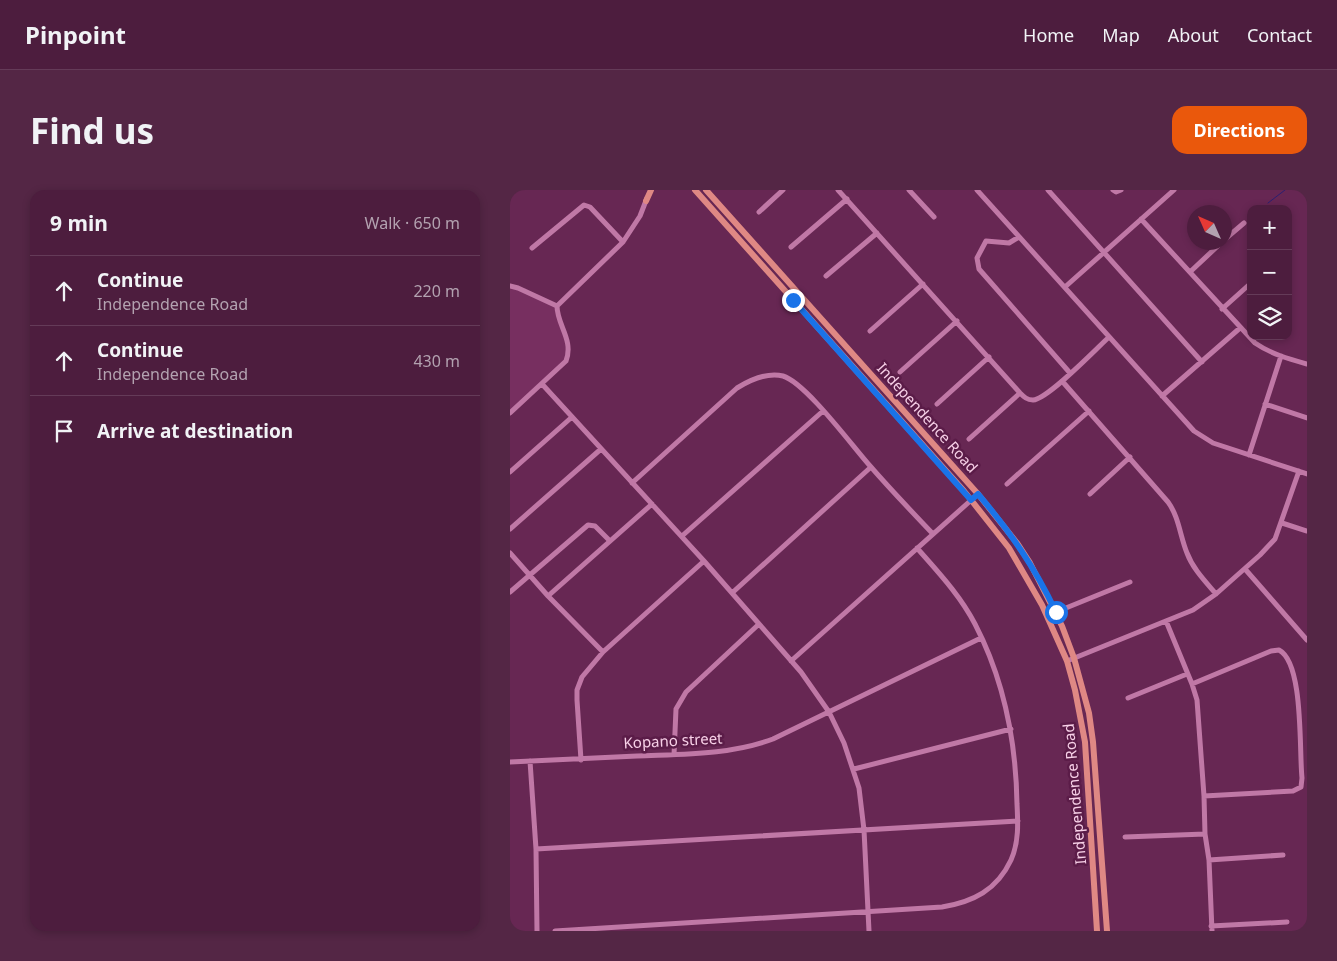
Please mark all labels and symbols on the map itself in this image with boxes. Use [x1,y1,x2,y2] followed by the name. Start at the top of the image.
[1187,205,1232,250] north arrow
[782,289,805,312] route end
[873,358,983,477] street label: Independence Road
[1045,601,1068,624] route start
[1058,723,1090,865] street label: Independence Road
[623,727,724,753] street label: Kopano street

